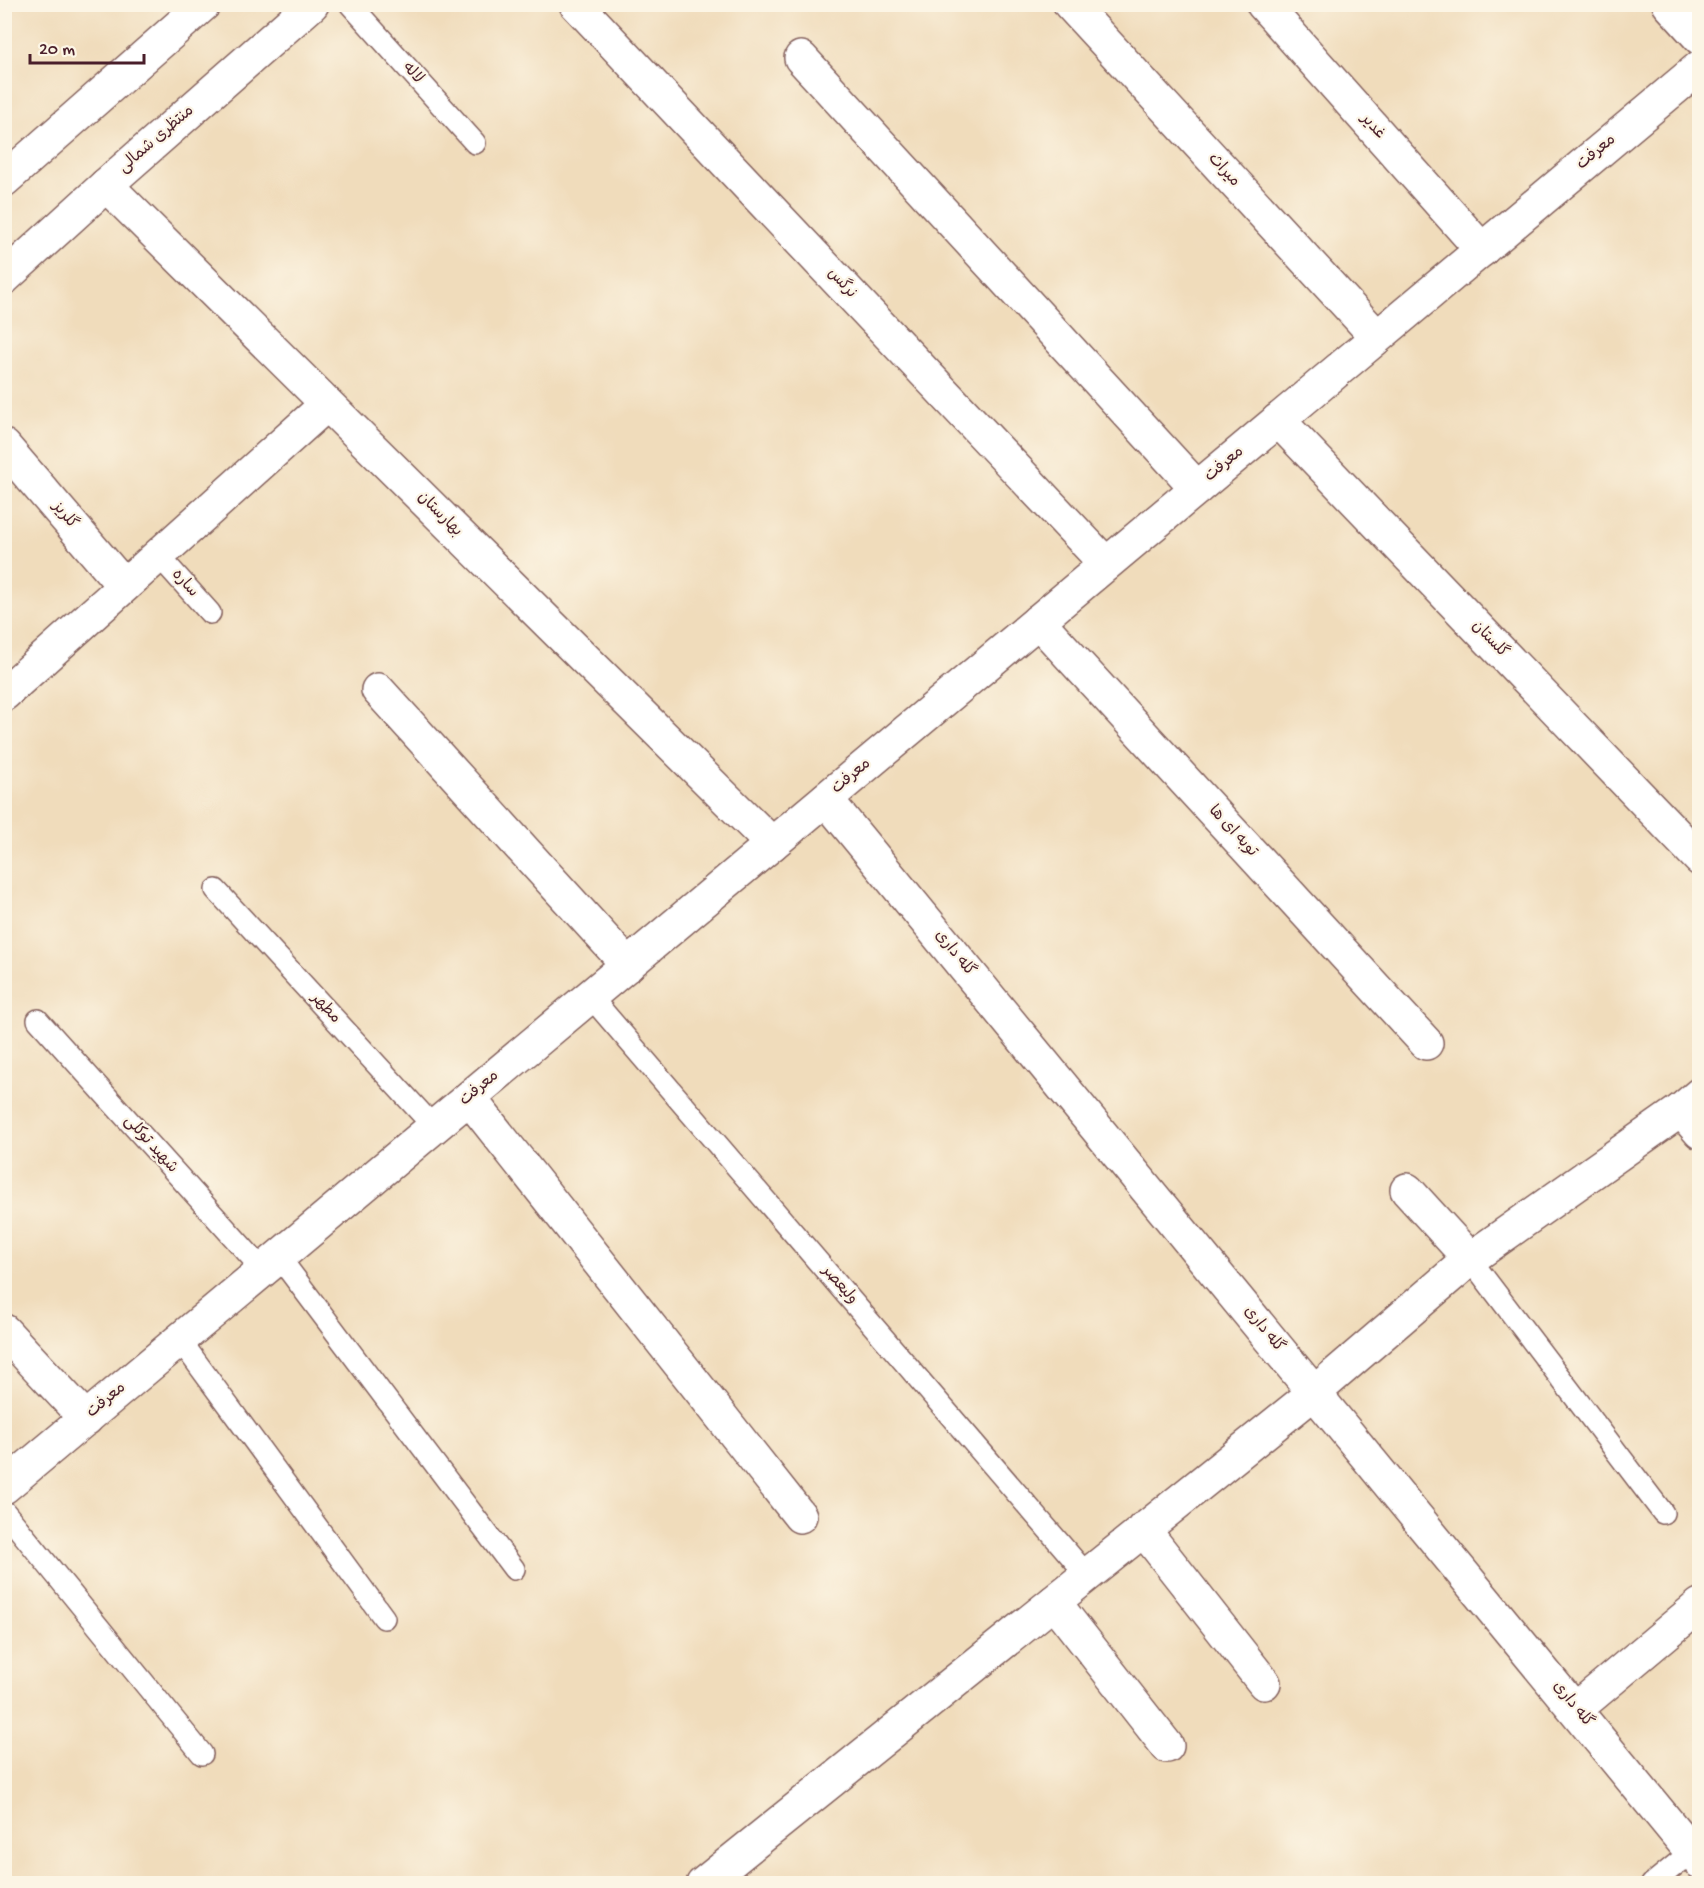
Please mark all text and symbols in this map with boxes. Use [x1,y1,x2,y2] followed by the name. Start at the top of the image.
[30,27,144,65] scale bar
[39,40,75,61] text: 20 m
[397,59,427,89] street label: لاله
[115,102,199,178] street label: منتظری شمالی
[1354,109,1388,144] street label: غدیر
[1573,131,1621,175] street label: معرفت
[1203,150,1243,192] street label: میراث
[822,263,862,303] street label: نرگس
[1201,443,1249,487] street label: معرفت
[412,488,466,542] street label: بهارستان
[46,495,83,534] street label: گلریز
[167,566,201,602] street label: ساره
[1467,615,1514,663] street label: گلستان
[828,755,876,799] street label: معرفت
[1203,802,1261,862] street label: توبه ای ها
[930,925,981,981] street label: گله داری
[305,988,344,1028] street label: مطهر
[456,1067,504,1111] street label: معرفت
[119,1112,181,1178] street label: شهید توکلی
[816,1261,861,1309] street label: ولیعصر
[1239,1301,1290,1357] street label: گله داری
[83,1379,131,1423] street label: معرفت
[1548,1676,1599,1732] street label: گله داری

